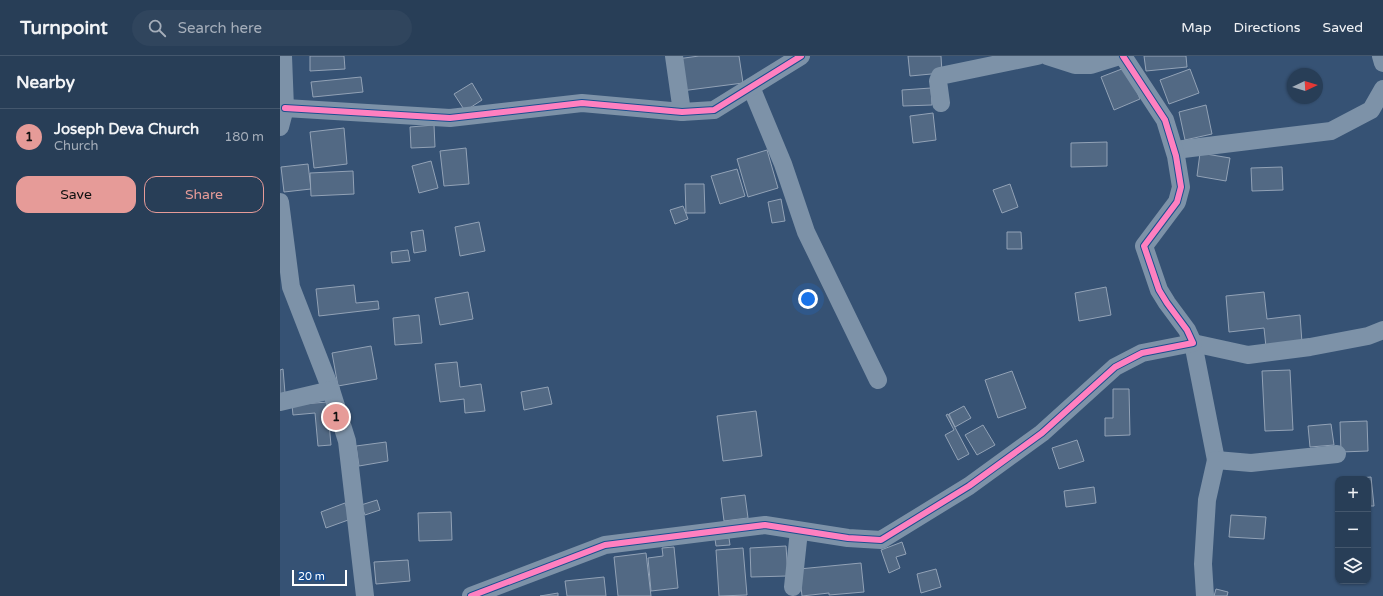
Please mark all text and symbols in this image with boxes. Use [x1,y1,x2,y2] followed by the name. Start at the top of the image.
[132,10,412,46] search box
[20,17,108,39] text: Turnpoint
[146,17,168,39] icon: search
[178,19,262,37] text: Search here
[1181,19,1212,36] text: Map
[1234,19,1301,36] text: Directions
[1323,19,1363,36] text: Saved
[1287,68,1323,104] north arrow
[16,72,75,93] text: Nearby
[54,120,199,138] text: Joseph Deva Church
[25,129,33,145] text: 1
[224,129,264,145] text: 180 m
[54,138,98,154] text: Church
[16,176,136,213] button: Save
[144,176,264,213] button: Share
[798,289,818,309] your location
[323,402,349,432] pin: 1
[1335,476,1371,584] map controls
[1335,476,1371,512] button: +
[1335,512,1371,548] button: −
[1335,548,1371,584] button: layers
[292,568,347,587] scale bar
[298,570,325,583] text: 20 m

